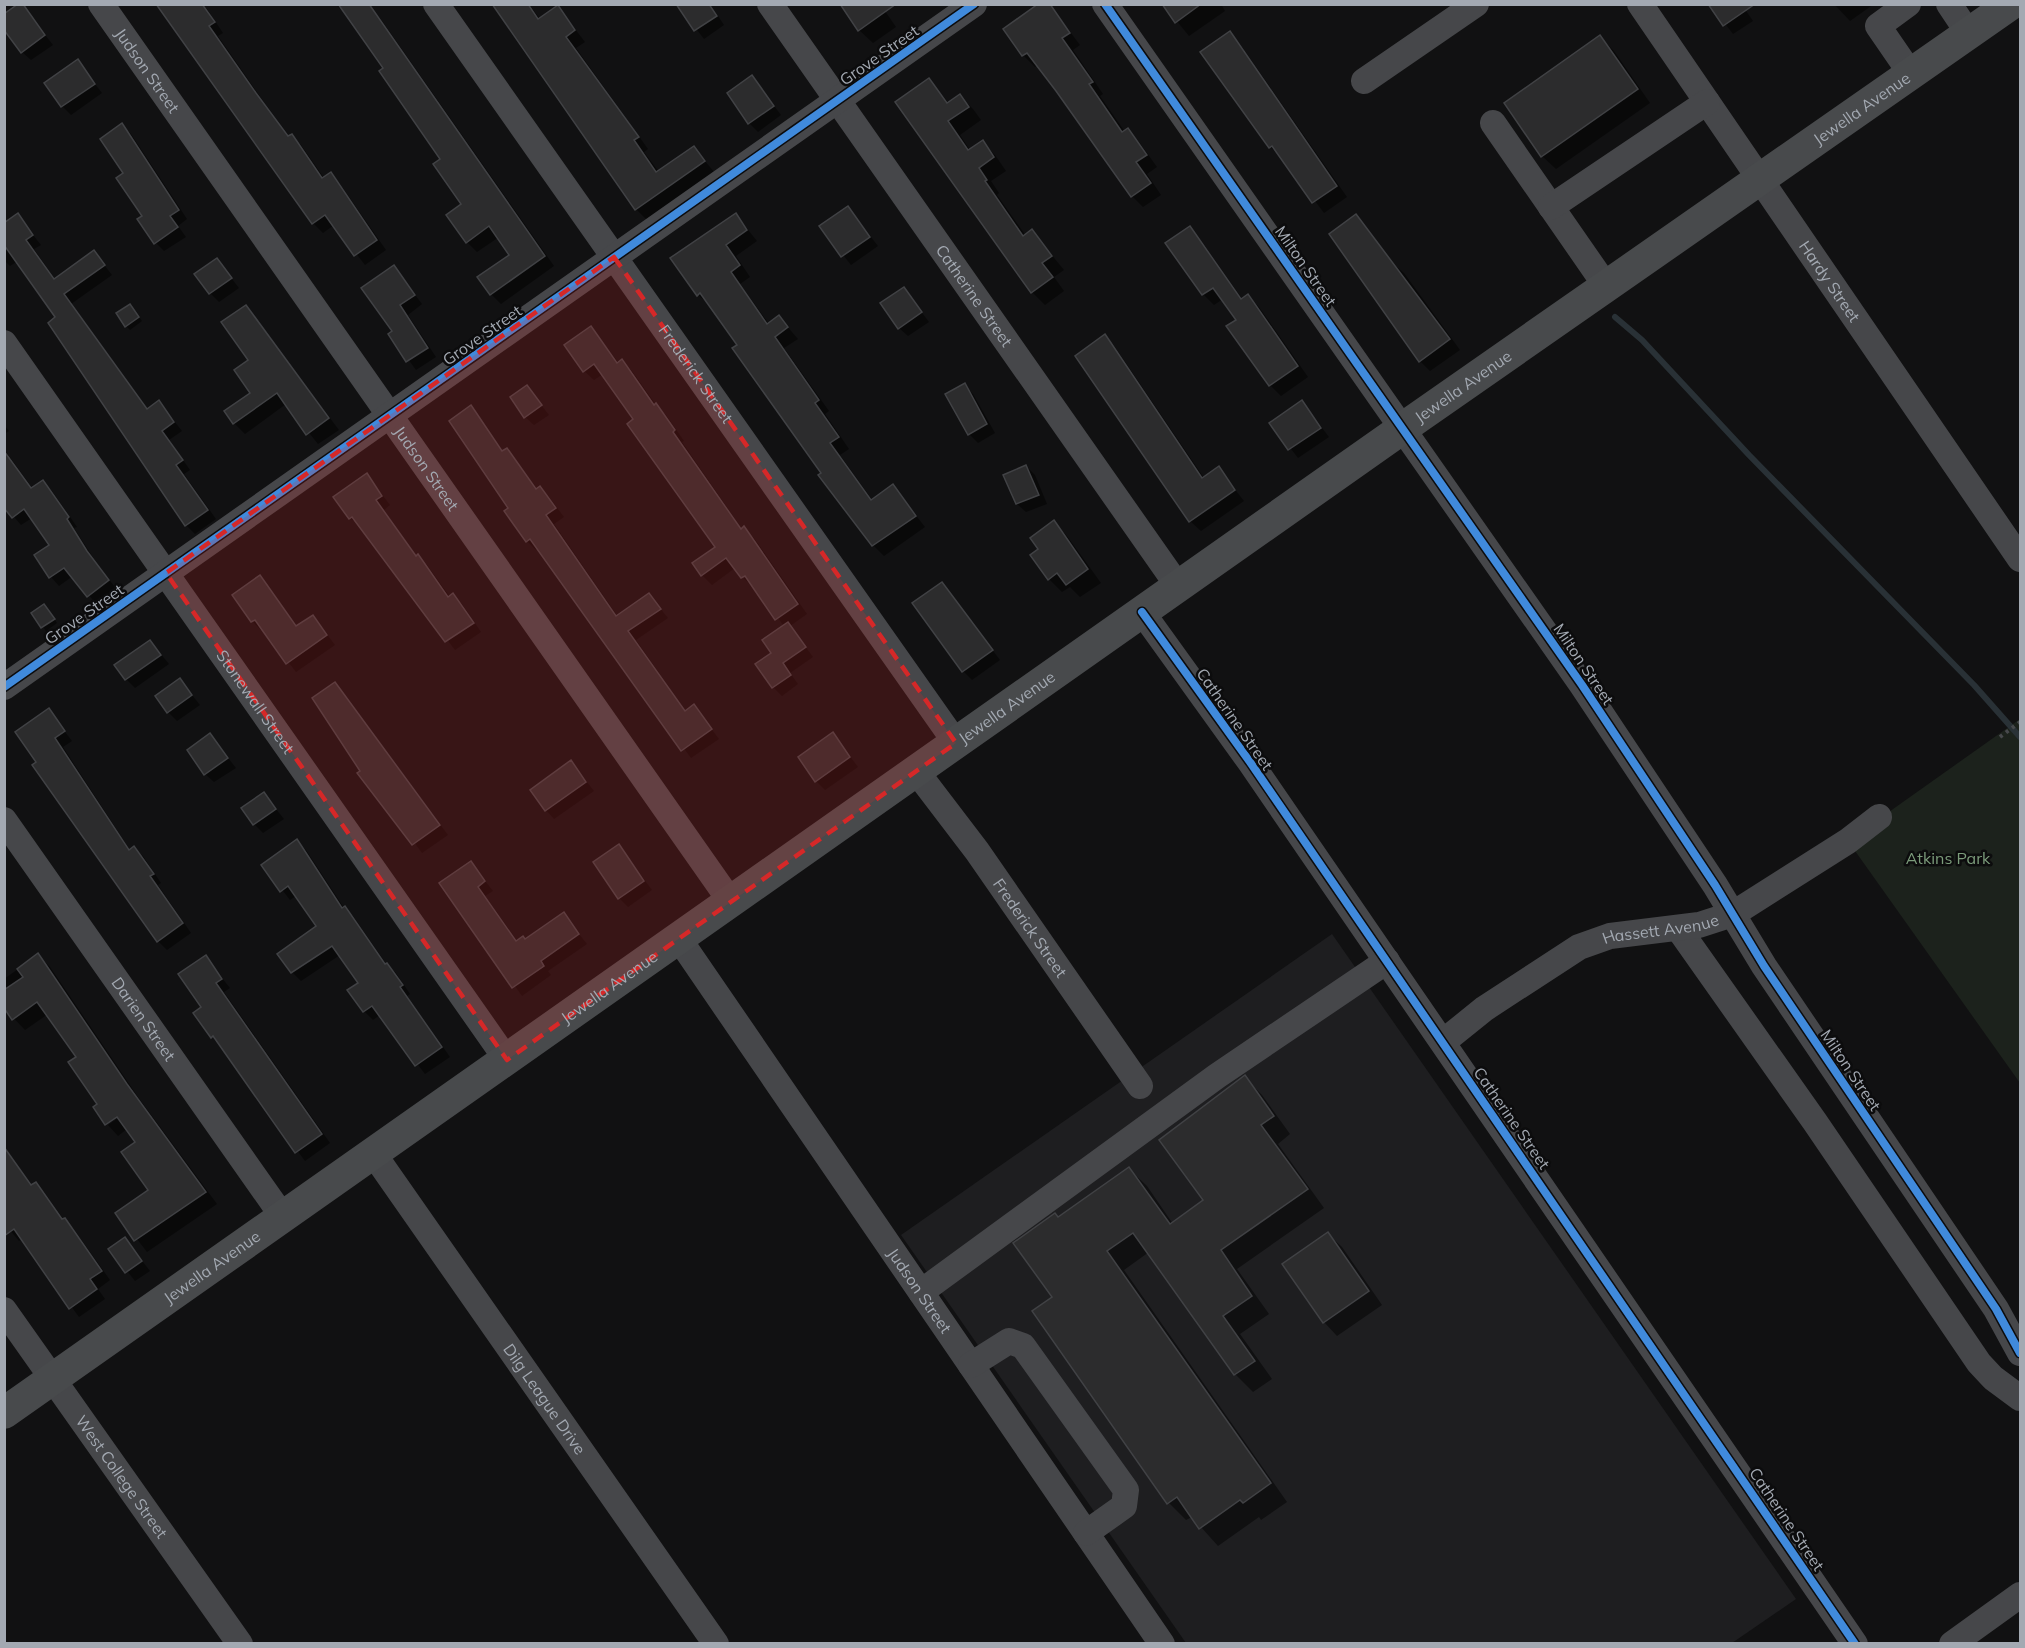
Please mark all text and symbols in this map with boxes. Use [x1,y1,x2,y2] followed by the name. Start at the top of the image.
[836,20,923,90] street label: Grove Street
[111,24,184,117] street label: Judson Street
[1809,68,1914,149] street label: Jewella Avenue
[1271,222,1341,310] street label: Milton Street
[1795,237,1865,326] street label: Hardy Street
[932,241,1017,351] street label: Catherine Street
[439,300,526,370] street label: Grove Street
[655,321,738,427] street label: Frederick Street
[1411,346,1515,427] street label: Jewella Avenue
[390,422,464,515] street label: Judson Street
[41,579,128,649] street label: Grove Street
[1549,620,1619,709] street label: Milton Street
[212,646,299,758] street label: Stonewall Street
[1192,664,1278,774] street label: Catherine Street
[954,666,1059,748] street label: Jewella Avenue
[1906,848,1991,868] park label: Atkins Park
[989,874,1072,981] street label: Frederick Street
[1599,909,1721,948] street label: Hassett Avenue
[557,946,661,1028] street label: Jewella Avenue
[107,973,180,1065] street label: Darien Street
[1816,1026,1886,1115] street label: Milton Street
[1469,1063,1555,1173] street label: Catherine Street
[159,1226,264,1308] street label: Jewella Avenue
[884,1244,956,1337] street label: Judson Street
[499,1340,590,1458] street label: Dilg League Drive
[71,1411,172,1542] street label: West College Street
[1745,1464,1829,1575] street label: Catherine Street

